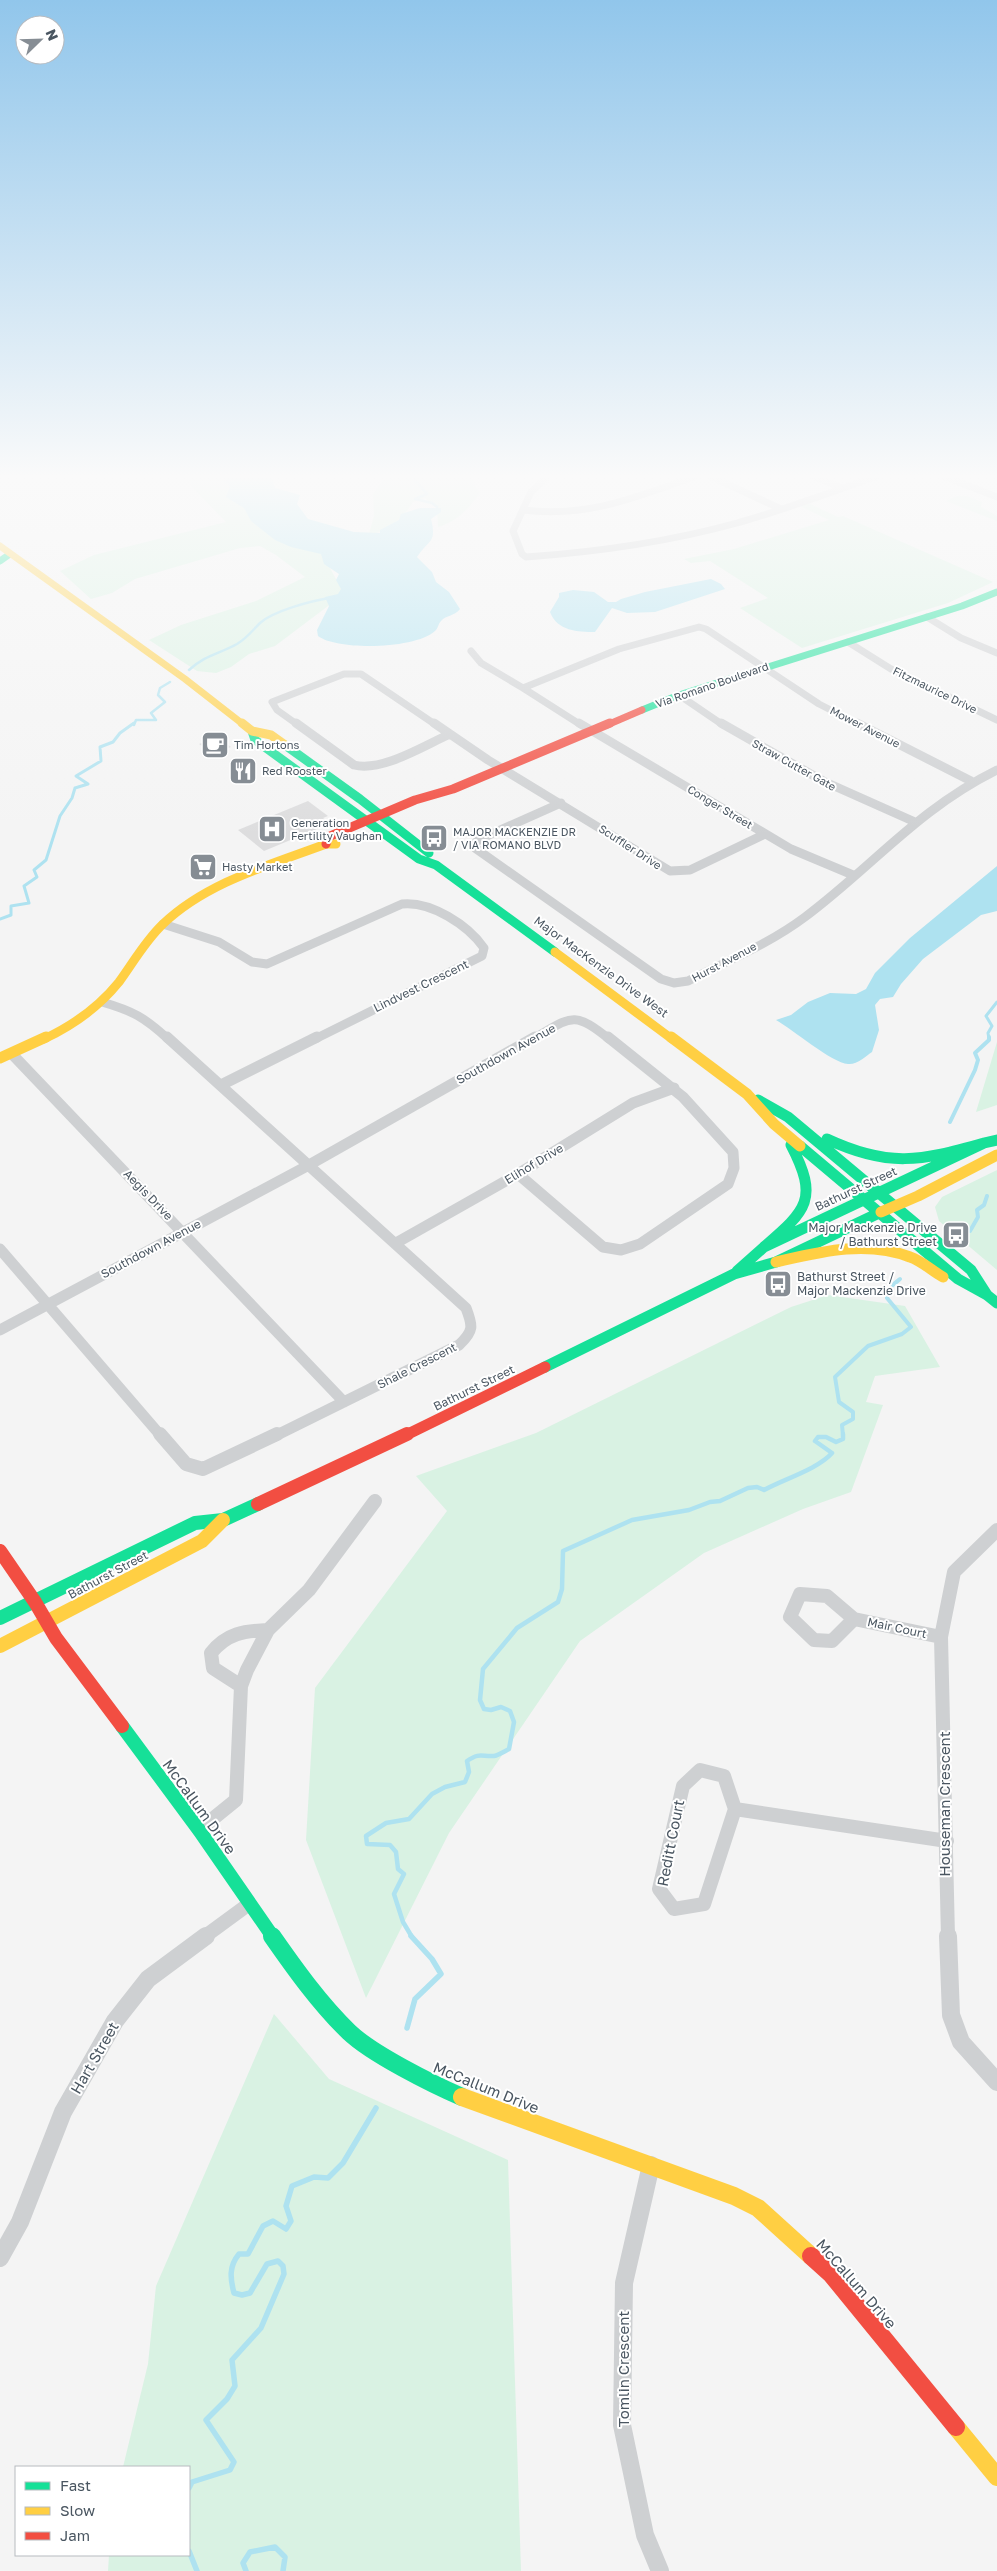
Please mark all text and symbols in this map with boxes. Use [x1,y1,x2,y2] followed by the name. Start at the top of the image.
[15,15,65,65] north arrow
[43,27,62,43] text: N
[654,659,770,710] street label: Via Romano Boulevard
[891,664,979,716] street label: Fitzmaurice Drive
[828,703,902,750] street label: Mower Avenue
[200,730,230,760] cafe icon: Tim Hortons
[750,736,839,793] street label: Straw Cutter Gate
[234,738,299,751] place label: Tim Hortons
[228,756,258,786] restaurant icon: Red Rooster
[262,764,327,777] place label: Red Rooster
[685,782,755,831] street label: Conger Street
[257,814,287,844] hospital icon: Generation Fertility Vaughan
[291,816,382,842] place label: Generation Fertility Vaughan
[597,822,664,872] street label: Scuffler Drive
[419,823,449,853] bus stop icon: MAJOR MACKENZIE DR / VIA ROMANO BLVD
[453,825,576,851] place label: MAJOR MACKENZIE DR / VIA ROMANO BLVD
[188,852,218,882] supermarket icon: Hasty Market
[222,860,293,873] place label: Hasty Market
[531,913,672,1021] street label: Major MacKenzie Drive West
[689,939,758,984] street label: Hurst Avenue
[371,956,471,1015] street label: Lindvest Crescent
[453,1020,558,1087] street label: Southdown Avenue
[502,1140,566,1187] street label: Elihof Drive
[813,1163,899,1214] street label: Bathurst Street
[121,1166,176,1223] street label: Aegis Drive
[98,1216,203,1281] street label: Southdown Avenue
[808,1220,937,1249] place label: Major Mackenzie Drive / Bathurst Street
[941,1220,971,1250] bus stop icon: Major Mackenzie Drive / Bathurst Street
[763,1269,793,1299] bus stop icon: Bathurst Street / Major Mackenzie Drive
[797,1269,926,1298] place label: Bathurst Street / Major Mackenzie Drive
[375,1339,459,1392] street label: Shale Crescent
[431,1361,517,1414] street label: Bathurst Street
[65,1547,151,1602] street label: Bathurst Street
[866,1614,928,1641] street label: Mair Court
[935,1731,953,1877] street label: Houseman Crescent
[159,1756,240,1857] street label: McCallum Drive
[653,1798,687,1888] street label: Reditt Court
[66,2018,122,2097] street label: Hart Street
[431,2058,542,2117] street label: McCallum Drive
[813,2235,901,2332] street label: McCallum Drive
[614,2311,632,2427] street label: Tomlin Crescent
[15,2466,190,2556] legend
[60,2476,91,2494] text: Fast
[60,2501,95,2519] text: Slow
[60,2526,90,2544] text: Jam

